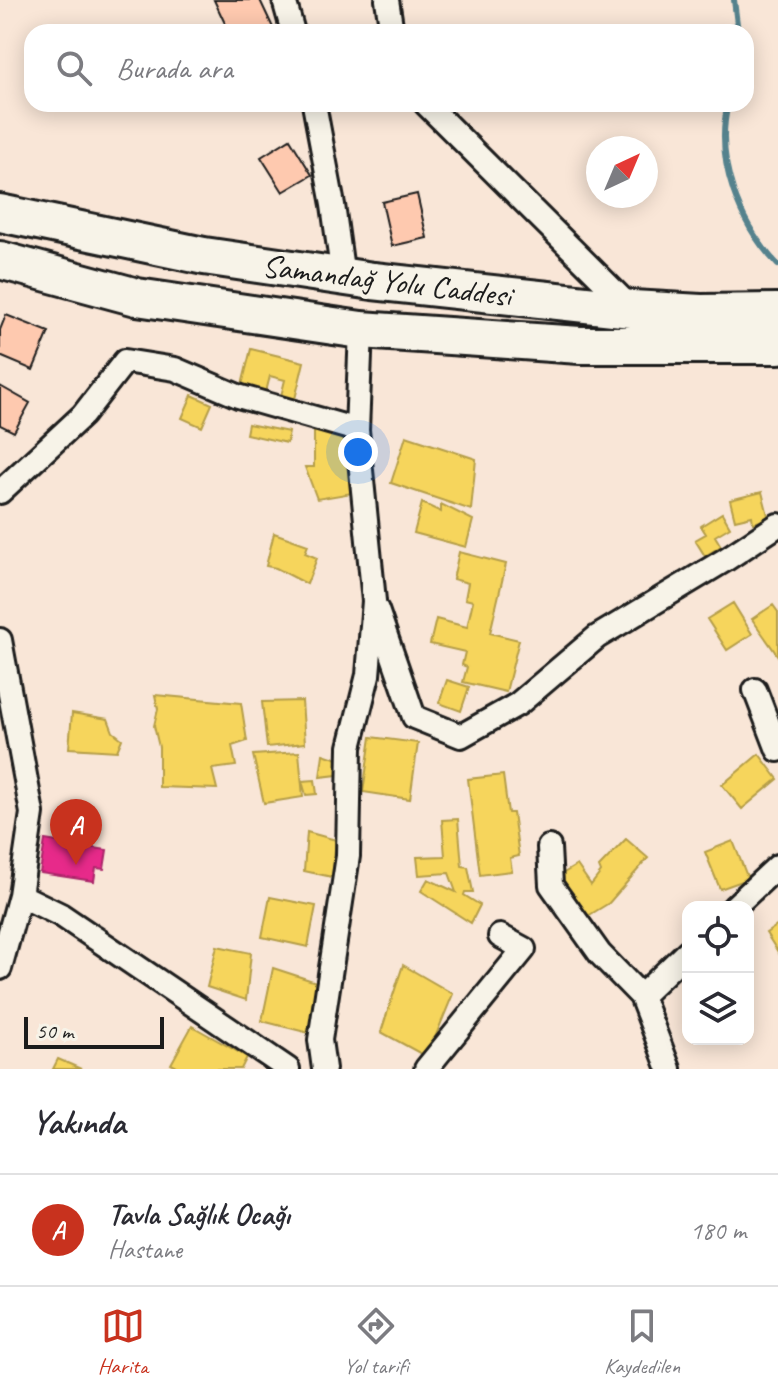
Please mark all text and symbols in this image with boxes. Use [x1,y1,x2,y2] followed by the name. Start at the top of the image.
[24,24,754,112] search box
[52,46,96,90] icon: search
[116,49,233,87] text: Burada ara
[586,136,658,208] north arrow
[260,245,518,317] street label: Samandağ Yolu Caddesi
[338,432,378,472] your location
[50,799,102,865] pin: A
[682,901,754,1045] map controls
[682,901,754,973] button: locate
[682,973,754,1045] button: layers
[24,1013,164,1049] scale bar
[36,1017,73,1045] text: 50 m
[32,1100,125,1143] text: Yakında
[108,1195,290,1233] text: Tavla Sağlık Ocağı
[51,1214,65,1247] text: A
[690,1214,746,1247] text: 180 m
[108,1233,182,1266] text: Hastane
[98,1304,148,1380] tab: Harita
[344,1304,409,1380] tab: Yol tarifi
[604,1304,680,1380] tab: Kaydedilen

